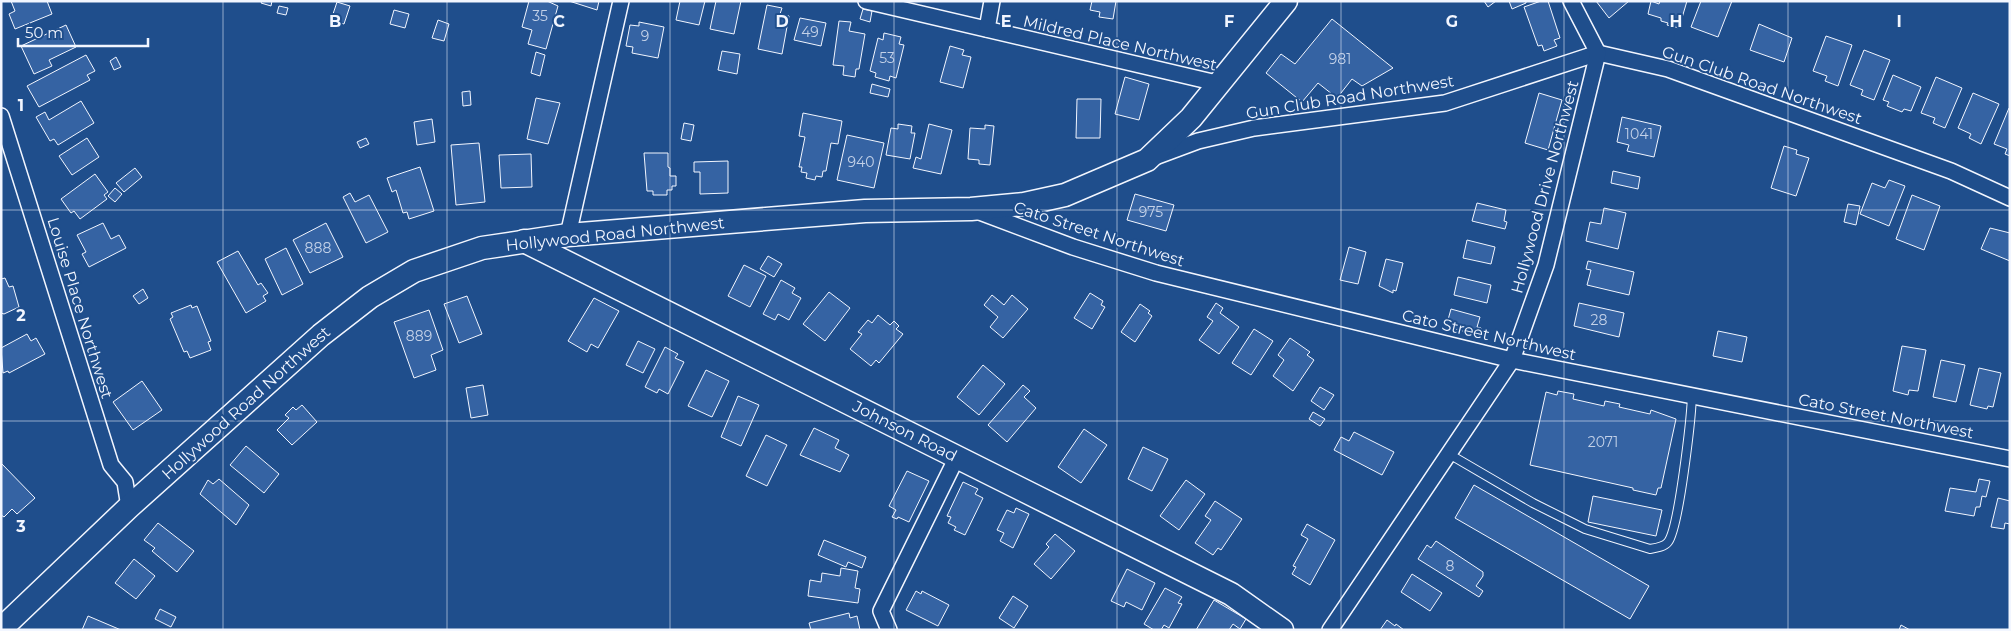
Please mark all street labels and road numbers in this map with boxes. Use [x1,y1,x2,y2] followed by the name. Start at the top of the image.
[1021,11,1219,75] street label: Mildred Place Northwest
[1660,42,1865,128] street label: Gun Club Road Northwest
[1245,71,1456,123] street label: Gun Club Road Northwest
[1507,78,1583,296] street label: Hollywood Drive Northwest
[1011,197,1187,271] street label: Cato Street Northwest
[505,213,726,255] street label: Hollywood Road Northwest
[43,215,117,401] street label: Louise Place Northwest
[1400,306,1578,364] street label: Cato Street Northwest
[158,322,334,484] street label: Hollywood Road Northwest
[1797,390,1976,442] street label: Cato Street Northwest
[849,396,960,465] street label: Johnson Road

